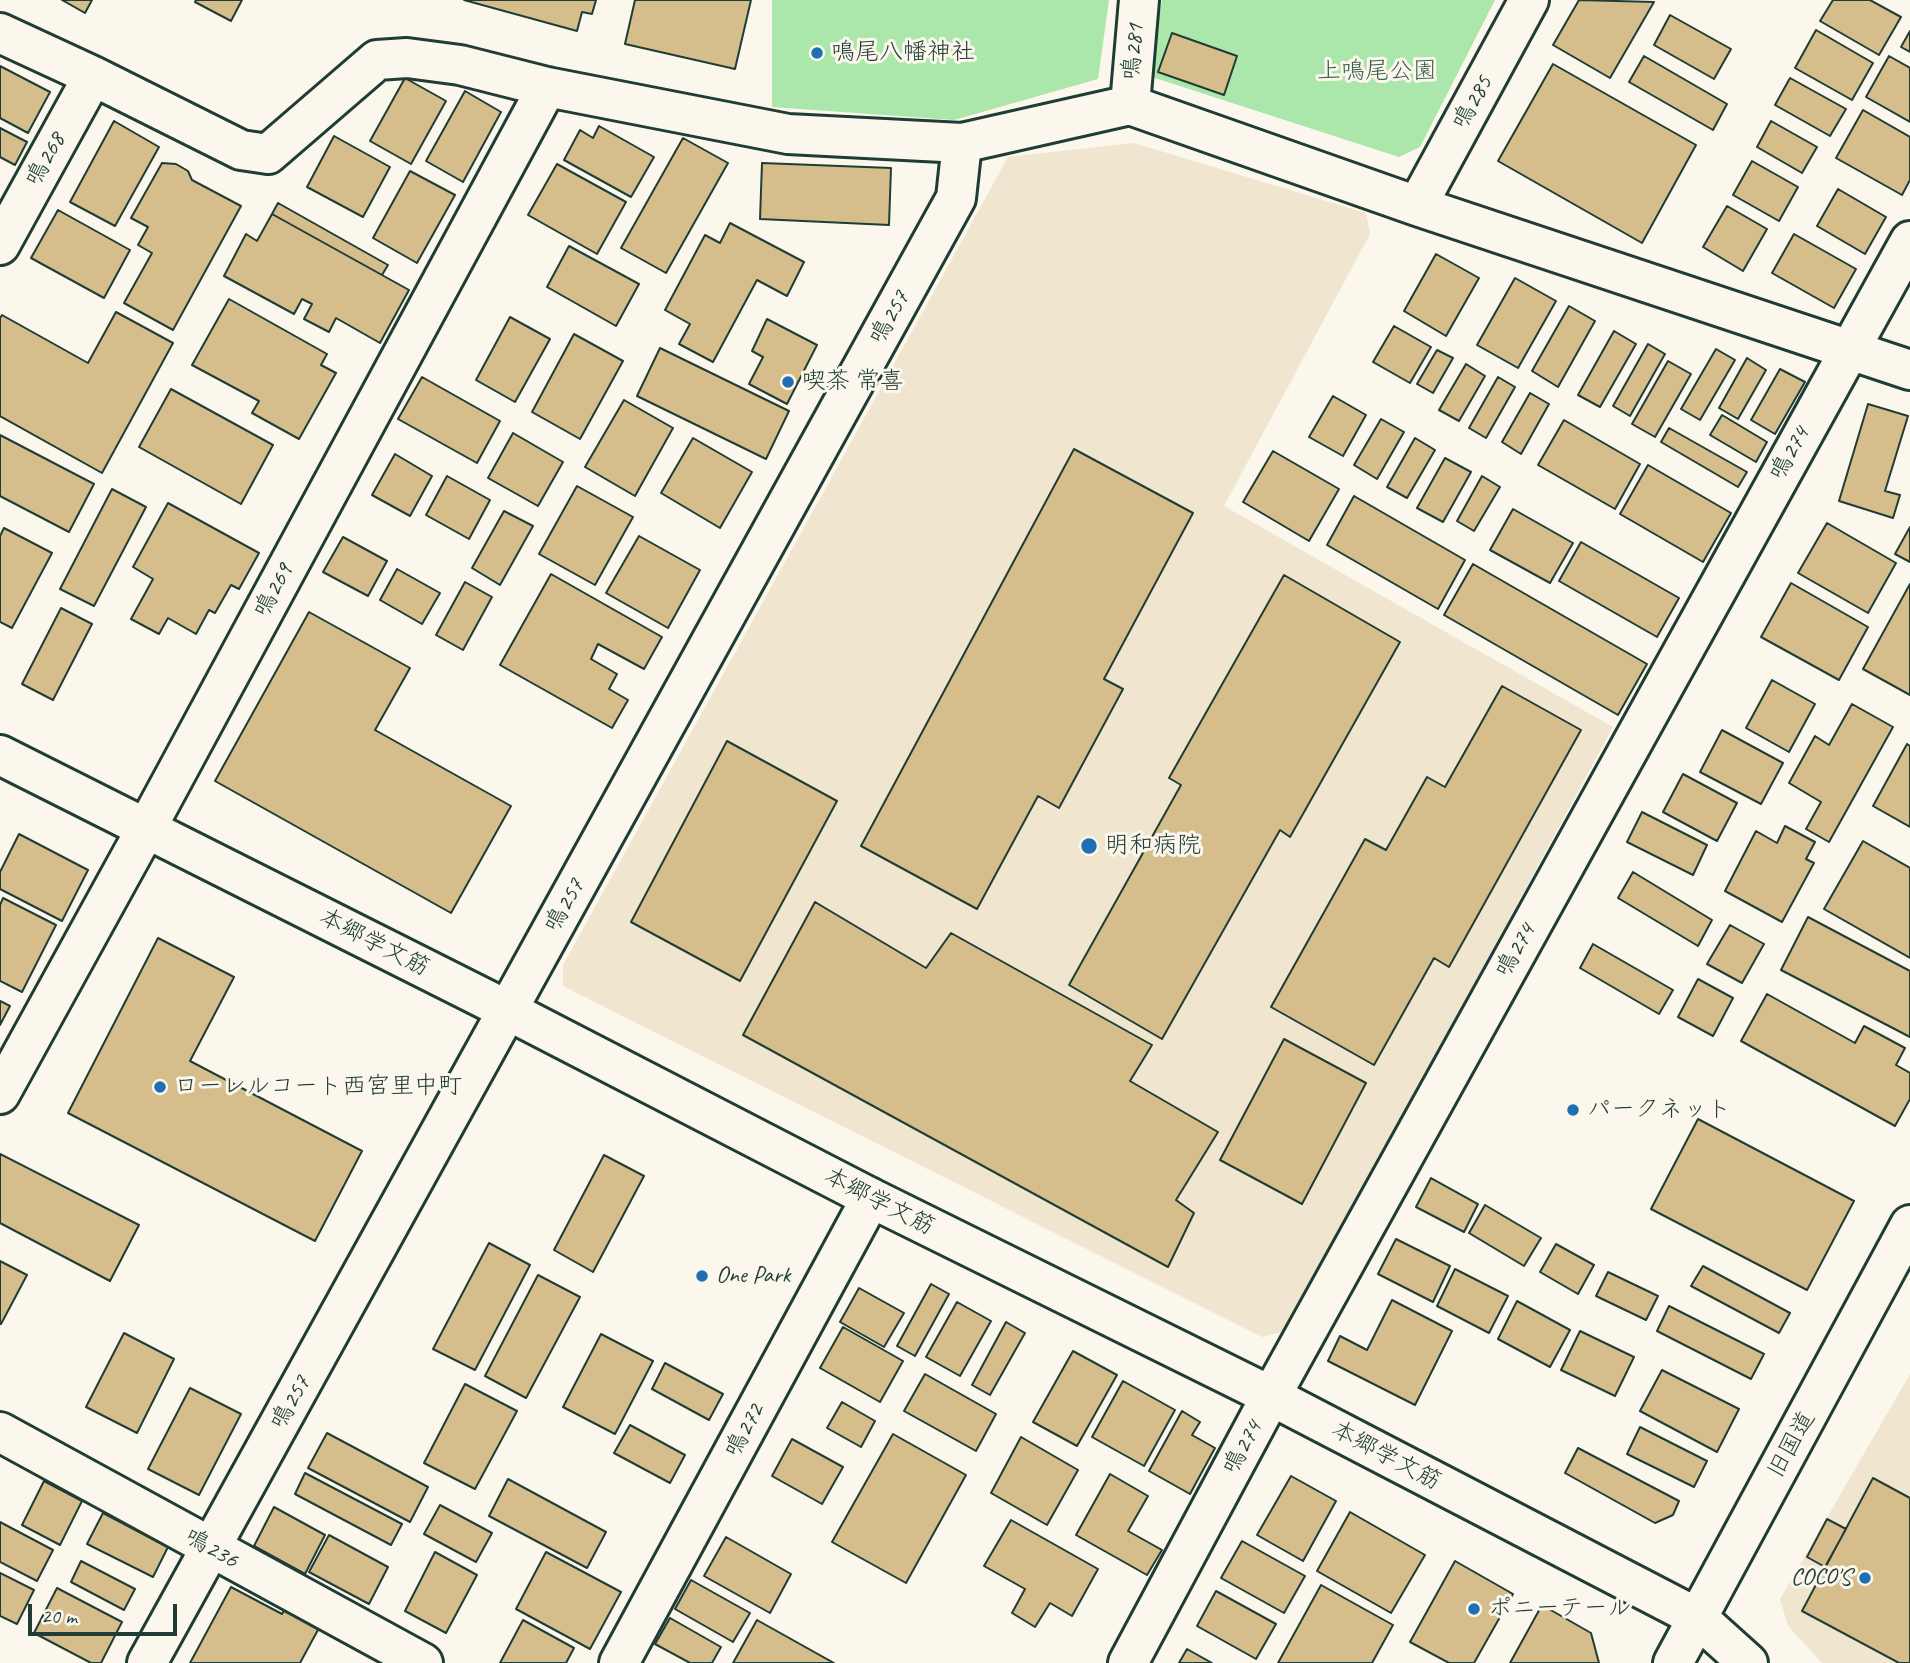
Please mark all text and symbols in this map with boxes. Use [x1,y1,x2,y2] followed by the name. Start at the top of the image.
[1117,23,1151,81] street label: 鳴281
[831,39,975,67] place label: 鳴尾八幡神社
[809,45,825,61] marker: 鳴尾八幡神社
[1317,58,1437,86] park label: 上鳴尾公園
[1447,71,1499,135] street label: 鳴285
[20,128,72,192] street label: 鳴268
[864,286,916,350] street label: 鳴257
[802,368,904,396] place label: 喫茶 常喜
[780,374,796,390] marker: 喫茶 常喜
[1764,422,1816,486] street label: 鳴274
[248,559,300,623] street label: 鳴269
[1105,832,1201,860] place label: 明和病院
[1079,836,1099,856] marker: 明和病院
[539,874,591,938] street label: 鳴257
[314,903,434,983] street label: 本郷学文筋
[1490,919,1542,983] street label: 鳴274
[174,1073,462,1101] place label: ローレルコート西宮里中町
[152,1079,168,1095] marker: ローレルコート西宮里中町
[1587,1096,1731,1124] place label: パークネット
[1565,1102,1581,1118] marker: パークネット
[819,1162,939,1242] street label: 本郷学文筋
[716,1262,790,1290] place label: One Park
[694,1268,710,1284] marker: One Park
[265,1371,317,1435] street label: 鳴257
[719,1399,771,1463] street label: 鳴272
[1762,1407,1822,1483] street label: 旧国道
[1326,1415,1446,1497] street label: 本郷学文筋
[1217,1416,1269,1480] street label: 鳴274
[179,1523,243,1575] street label: 鳴236
[1791,1564,1851,1592] place label: COCO'S
[1857,1570,1873,1586] marker: COCO'S
[32,1590,180,1634] scale bar
[1488,1595,1632,1623] place label: ポニーテール
[1466,1601,1482,1617] marker: ポニーテール
[41,1603,77,1629] text: 20 m

